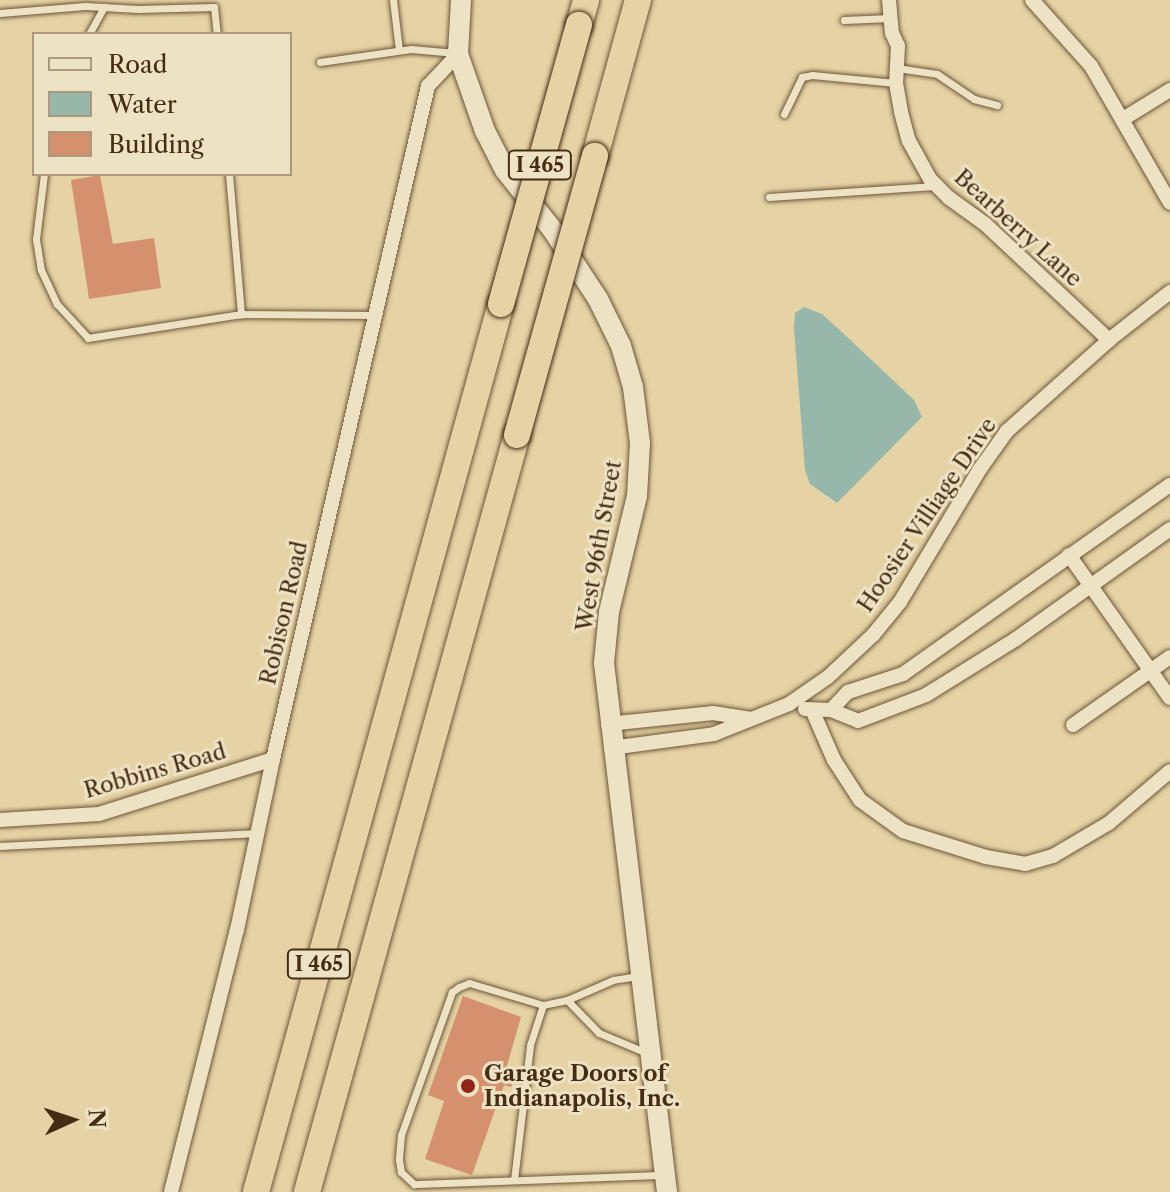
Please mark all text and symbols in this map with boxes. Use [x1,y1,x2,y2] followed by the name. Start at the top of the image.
[32,32,292,176] legend
[108,50,167,79] text: Road
[108,90,177,119] text: Water
[108,130,204,159] text: Building
[506,149,574,181] road number: I 465
[949,164,1087,292] street label: Bearberry Lane
[852,412,1002,618] street label: Hoosier Villiage Drive
[571,458,627,634] street label: West 96th Street
[255,539,313,687] street label: Robison Road
[81,738,229,804] street label: Robbins Road
[285,948,353,980] road number: I 465
[484,1060,680,1112] place label: Garage Doors of Indianapolis, Inc.
[459,1077,477,1095] marker: Garage Doors of Indianapolis, Inc.
[32,1080,112,1160] north arrow
[82,1108,110,1129] text: N

